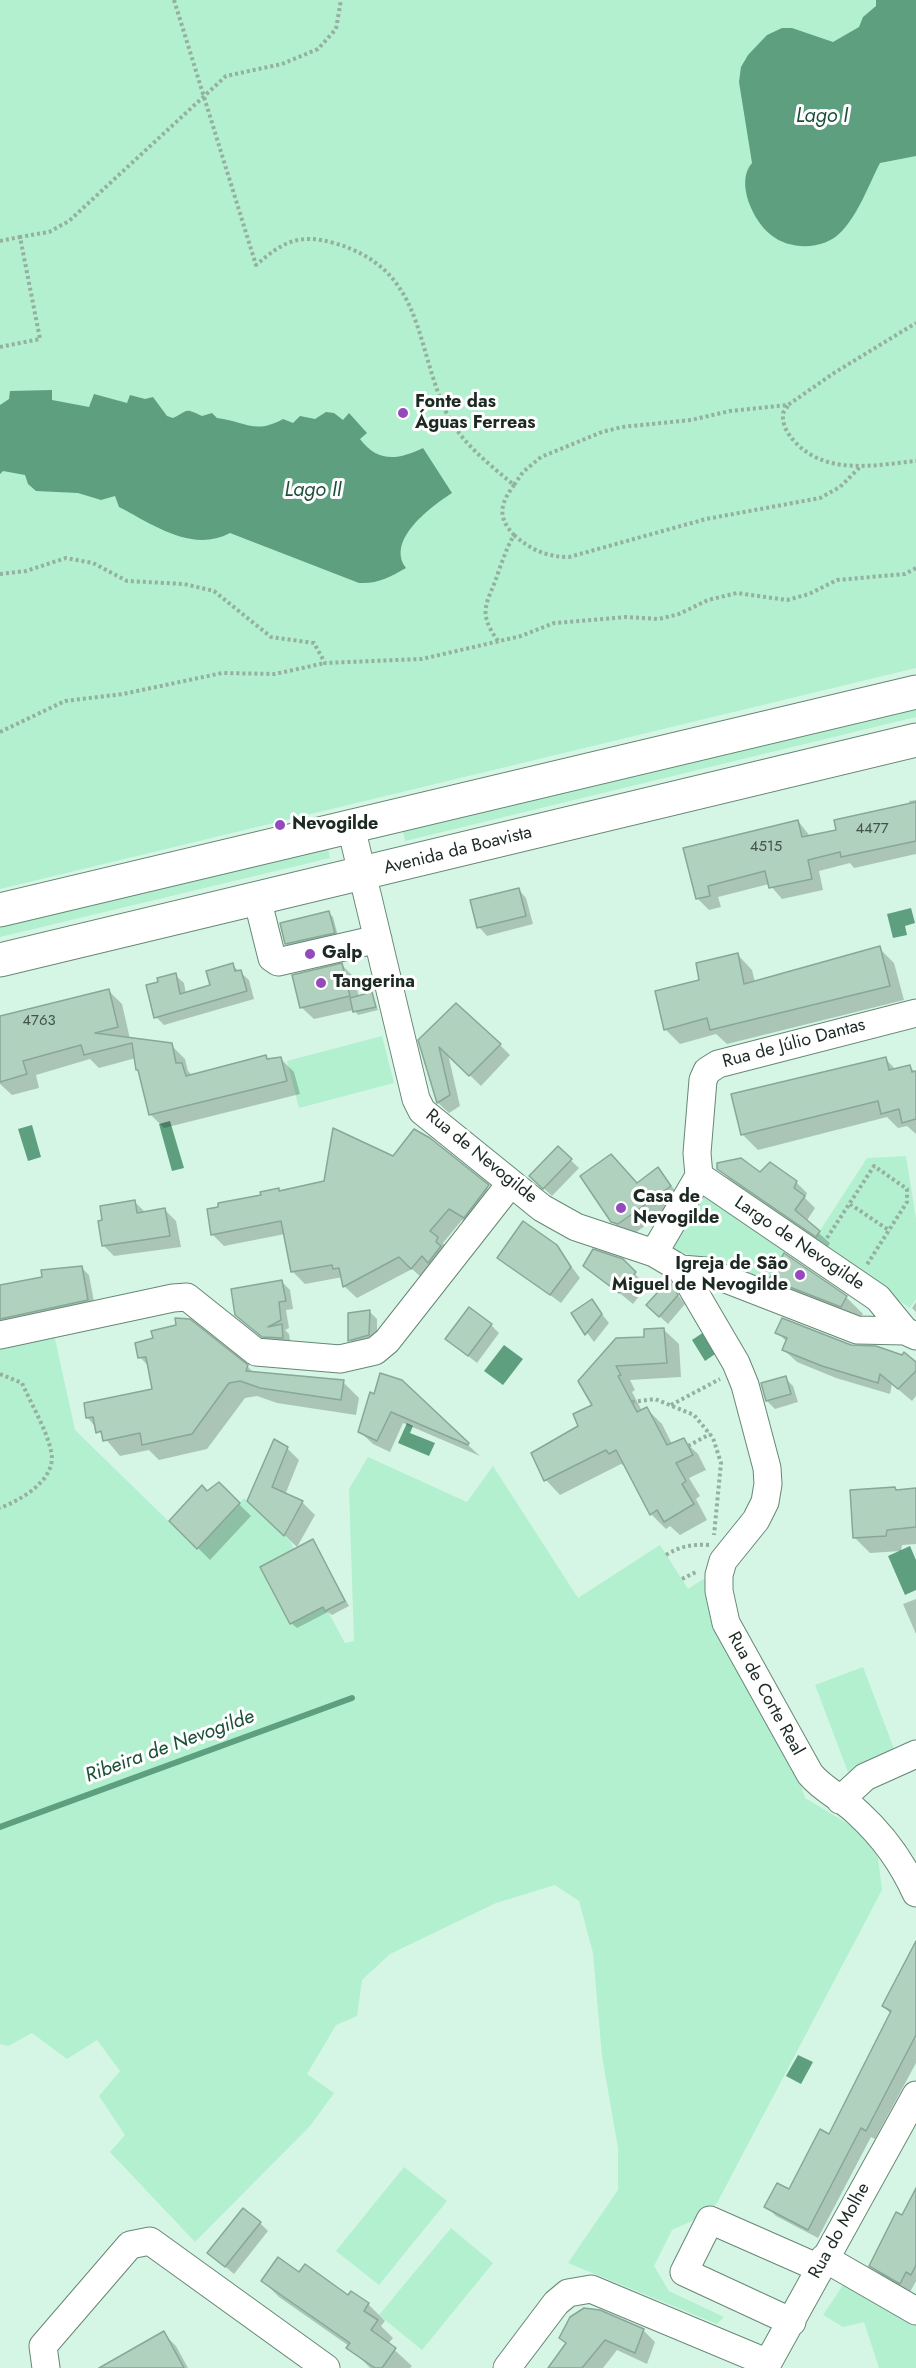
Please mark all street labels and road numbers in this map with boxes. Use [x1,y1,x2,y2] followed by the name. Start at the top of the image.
[382,822,534,880] street label: Avenida da Boavista
[720,1015,868,1073] street label: Rua de Júlio Dantas
[421,1105,541,1209] street label: Rua de Nevogilde
[730,1193,868,1295] street label: Largo de Nevogilde
[722,1628,808,1760] street label: Rua de Corte Real
[805,2179,875,2283] street label: Rua do Molhe

